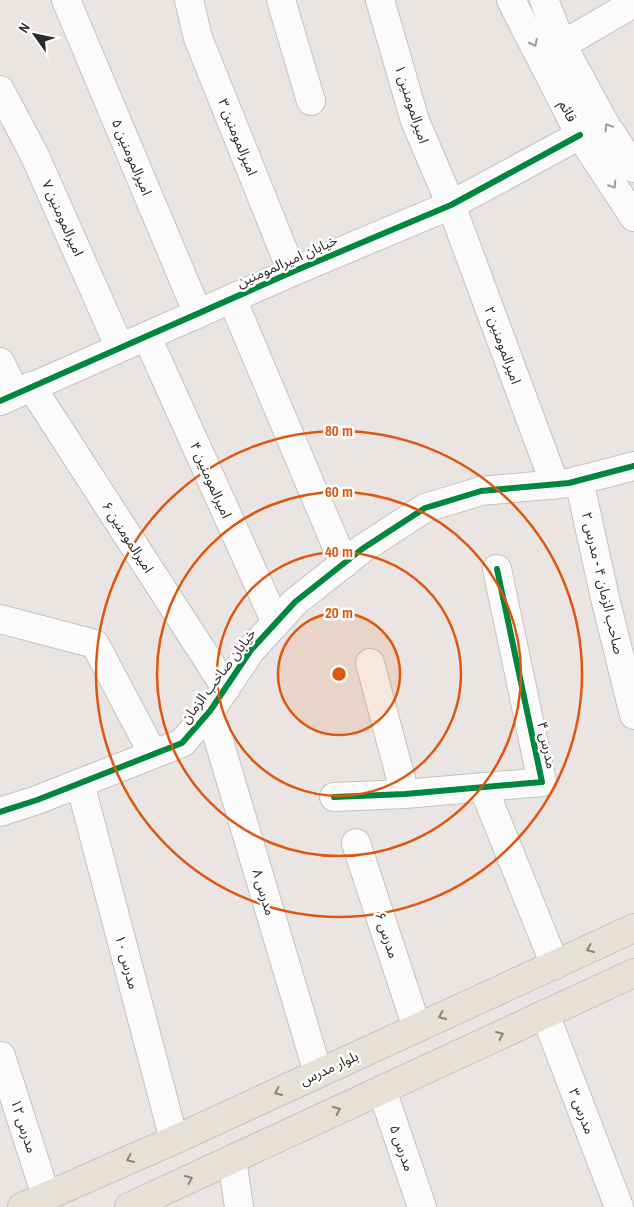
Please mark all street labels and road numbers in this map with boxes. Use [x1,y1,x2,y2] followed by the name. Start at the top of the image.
[391,62,433,146] street label: امیرالمومنین ۱
[214,96,262,178] street label: امیرالمومنین ۳
[553,97,581,126] street label: قائم
[108,116,156,198] street label: امیرالمومنین ۵
[38,177,88,259] street label: امیرالمومنین ۷
[234,231,340,291] street label: خیابان امیرالمومنین
[481,304,525,386] street label: امیرالمومنین ۲
[186,439,236,521] street label: امیرالمومنین ۴
[98,498,158,576] street label: امیرالمومنین ۶
[578,510,628,656] street label: صاحب الزمان ۴ - مدرس ۲
[176,625,260,727] street label: خیابان صاحب الزمان
[533,720,561,770] street label: مدرس ۴
[248,867,280,917] street label: مدرس ۸
[371,910,403,960] street label: مدرس ۶
[111,933,143,991] street label: مدرس ۱۰
[297,1047,361,1089] street label: بلوار مدرس
[565,1086,599,1136] street label: مدرس ۳
[7,1097,41,1155] street label: مدرس ۱۲
[386,1123,418,1173] street label: مدرس ۵

